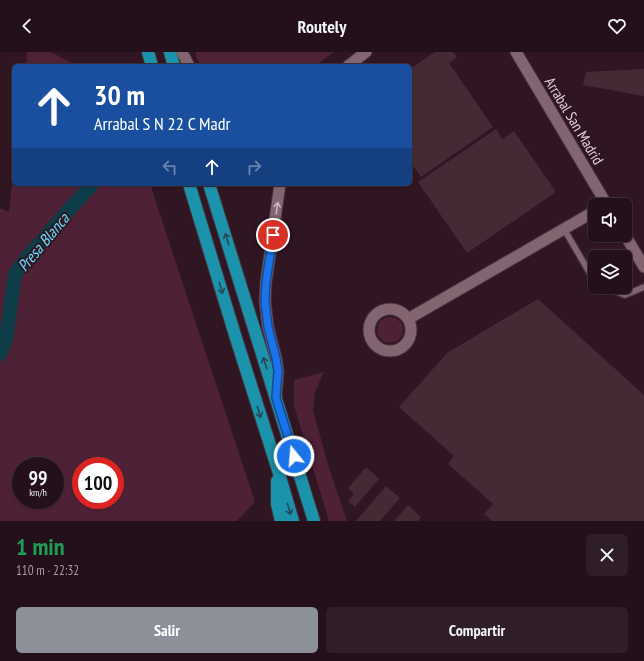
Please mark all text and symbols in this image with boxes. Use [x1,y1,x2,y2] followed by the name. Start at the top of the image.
[16,15,38,37] icon: back
[298,15,346,38] text: Routely
[606,15,628,37] icon: heart
[541,74,608,168] street label: Arrabal San Madrid
[94,76,145,113] text: 30 m
[28,80,80,132] icon: ahead
[94,112,231,135] text: Arrabal S N 22 C Madr
[159,156,181,178] icon: left
[201,156,223,178] icon: ahead
[243,156,265,178] icon: right
[588,198,632,294] map controls
[588,198,632,242] button: sound
[273,201,281,214] one-way arrow
[13,208,74,275] water label: Presa Blanca
[256,218,290,252] pin
[262,224,284,246] icon: arrive
[223,233,230,246] one-way arrow
[588,250,632,294] button: layers
[217,282,225,294] one-way arrow
[261,357,268,370] one-way arrow
[256,406,264,418] one-way arrow
[273,435,315,477] position arrow
[72,457,124,509] speed limit sign: 100
[28,465,48,491] text: 99
[29,486,47,499] text: km/h
[286,502,293,515] one-way arrow
[16,531,64,562] text: 1 min
[586,534,628,576] button: close
[16,562,79,579] text: 110 m · 22:32
[16,607,318,653] button: Salir
[326,607,628,653] button: Compartir

